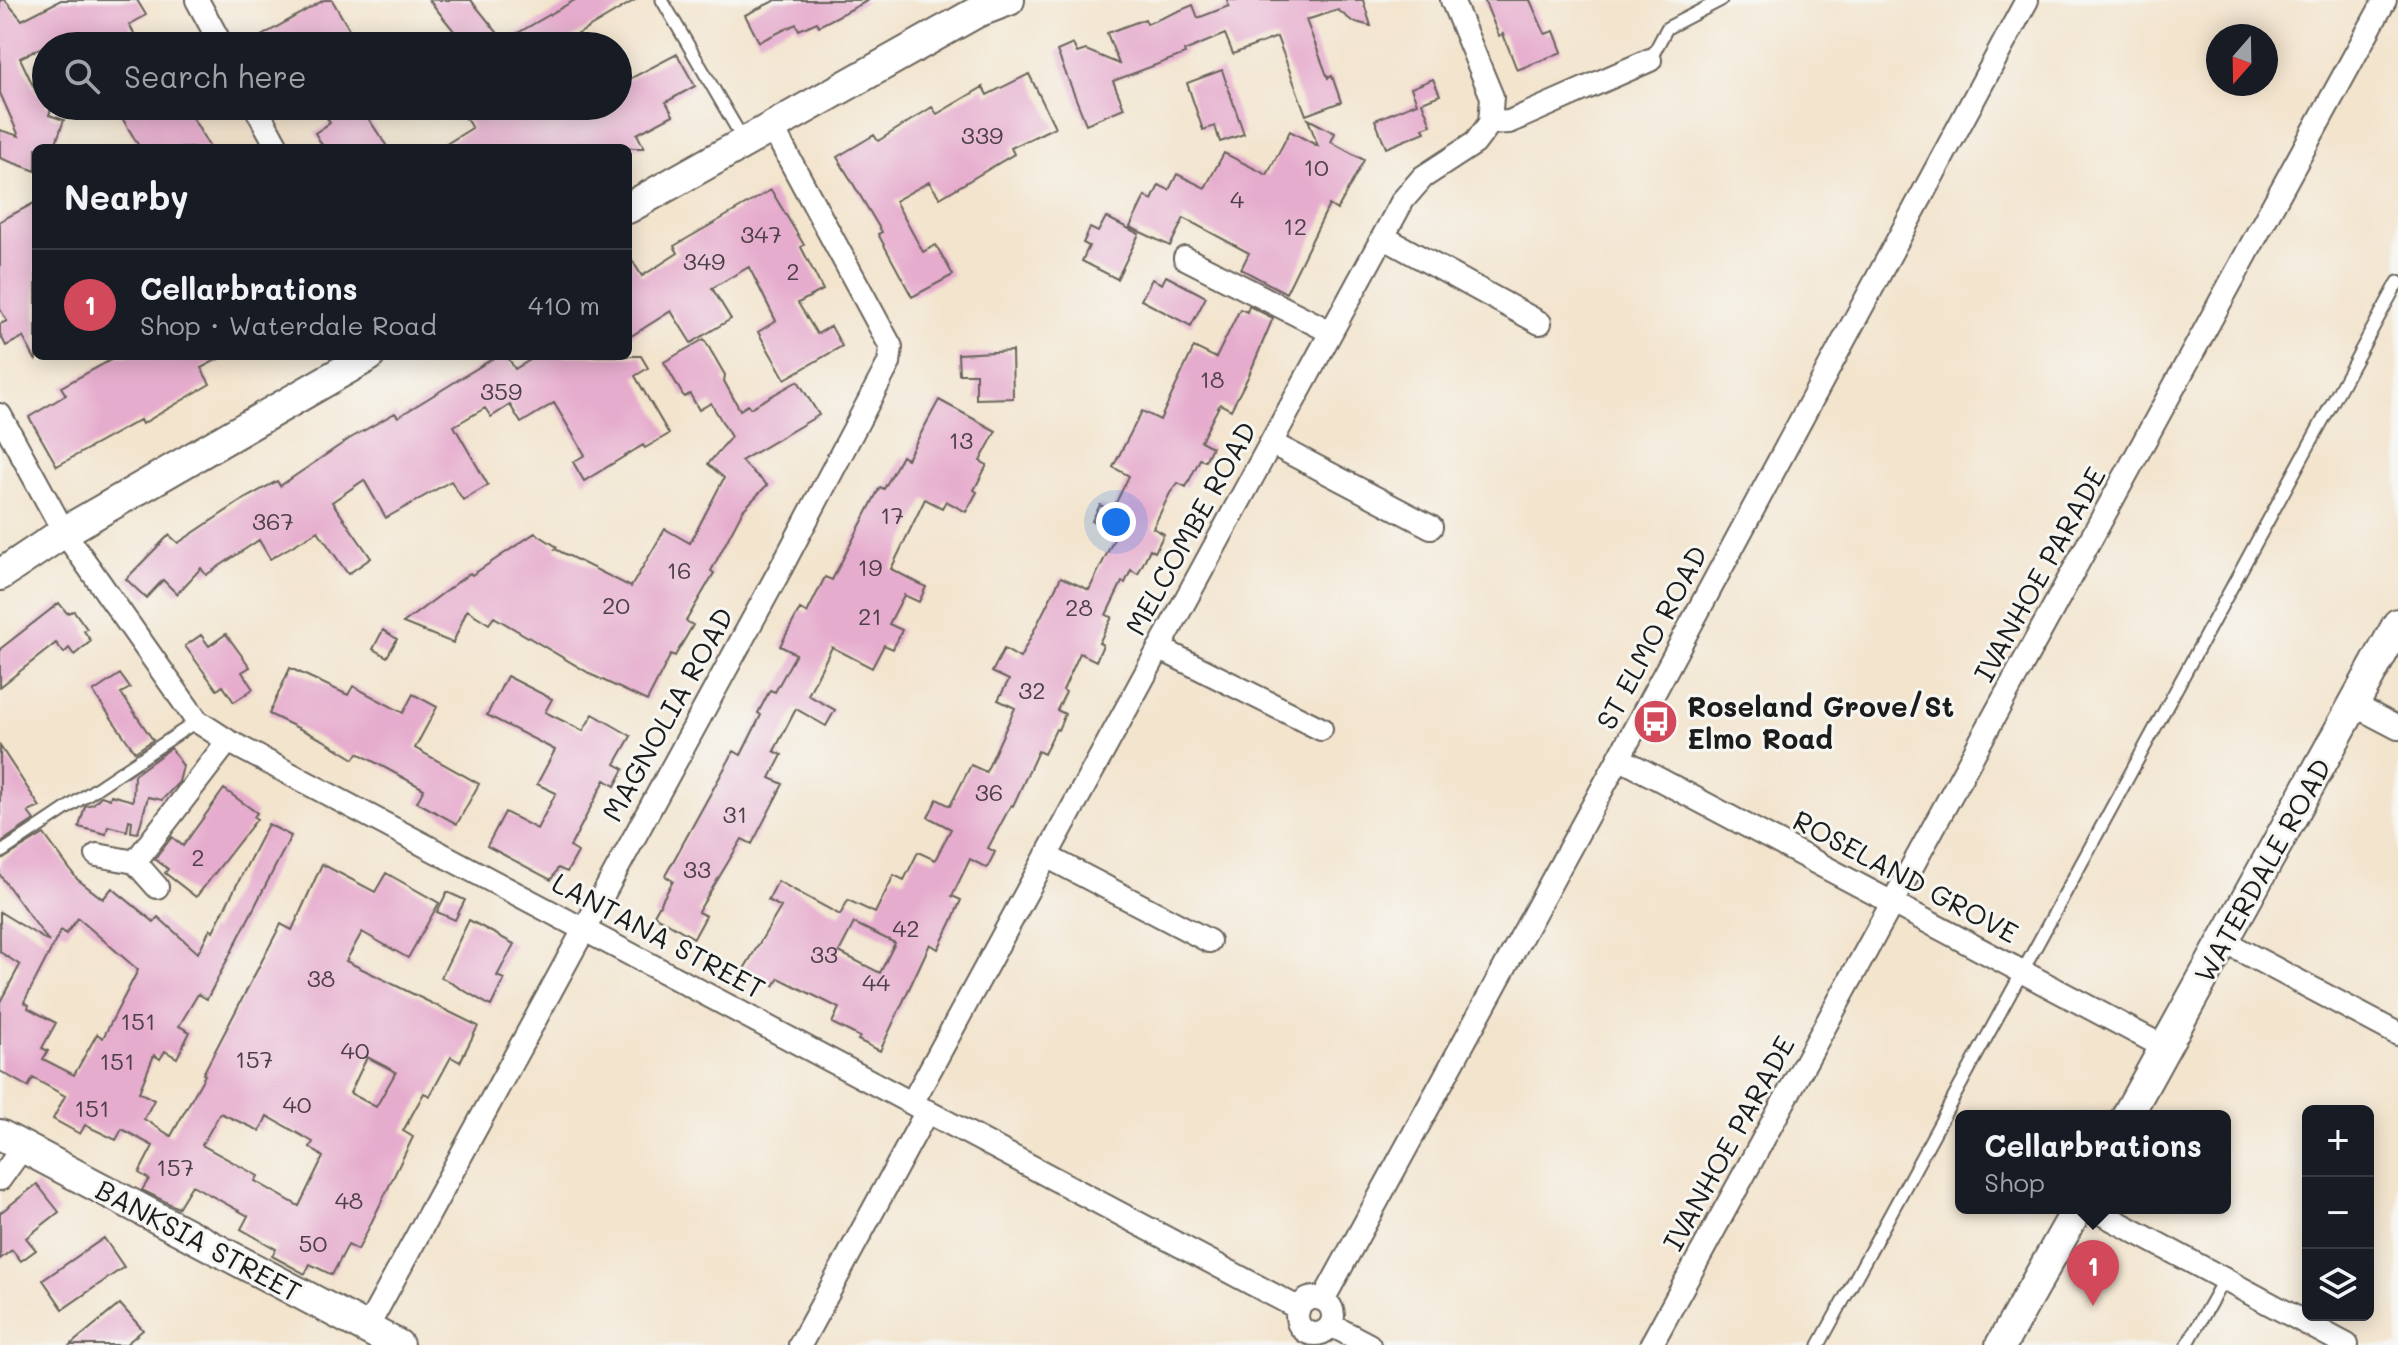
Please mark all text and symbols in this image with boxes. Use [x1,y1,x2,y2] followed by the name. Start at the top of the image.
[2206,24,2278,96] north arrow
[32,32,632,120] search box
[60,54,104,98] icon: search
[124,56,307,96] text: Search here
[961,119,1003,150] house number: 339
[1303,151,1329,182] house number: 10
[64,174,189,219] text: Nearby
[1230,183,1244,214] house number: 4
[1283,210,1307,241] house number: 12
[740,218,782,249] house number: 347
[683,245,725,276] house number: 349
[786,255,800,286] house number: 2
[140,268,358,308] text: Cellarbrations
[84,288,96,322] text: 1
[528,288,600,322] text: 410 m
[140,308,437,342] text: Shop · Waterdale Road
[1199,363,1225,394] house number: 18
[480,375,522,406] house number: 359
[1116,415,1264,641] street label: MELCOMBE ROAD
[949,424,973,455] house number: 13
[1965,460,2113,688] street label: IVANHOE PARADE
[880,499,904,530] house number: 17
[1096,502,1136,542] your location
[252,505,294,536] house number: 367
[1587,539,1715,735] street label: ST ELMO ROAD
[858,551,882,582] house number: 19
[666,554,692,585] house number: 16
[602,589,630,620] house number: 20
[1065,591,1093,622] house number: 28
[858,600,882,631] house number: 21
[593,601,741,827] street label: MAGNOLIA ROAD
[1018,674,1046,705] house number: 32
[1687,688,1954,756] place label: Roseland Grove/St Elmo Road
[1632,698,1680,746] bus stop icon: Roseland Grove/St Elmo Road
[2186,752,2338,988] street label: WATERDALE ROAD
[975,776,1003,807] house number: 36
[723,798,747,829] house number: 31
[1787,801,2025,951] street label: ROSELAND GROVE
[191,841,205,872] house number: 2
[683,853,711,884] house number: 33
[546,864,772,1006] street label: LANTANA STREET
[892,912,920,943] house number: 42
[810,938,838,969] house number: 33
[307,962,335,993] house number: 38
[862,966,890,997] house number: 44
[120,1005,156,1036] house number: 151
[1654,1029,1802,1257] street label: IVANHOE PARADE
[341,1034,370,1065] house number: 40
[235,1043,273,1074] house number: 157
[99,1045,135,1076] house number: 151
[283,1088,312,1119] house number: 40
[74,1092,110,1123] house number: 151
[2302,1105,2374,1321] map controls
[2302,1105,2374,1177] button: +
[1955,1110,2231,1214] popup
[1984,1125,2202,1165] text: Cellarbrations
[156,1151,194,1182] house number: 157
[1984,1165,2045,1199] text: Shop
[90,1171,308,1309] street label: BANKSIA STREET
[2302,1177,2374,1249] button: −
[335,1184,363,1215] house number: 48
[299,1227,328,1258] house number: 50
[2067,1240,2119,1306] pin: 1
[2302,1249,2374,1321] button: layers

